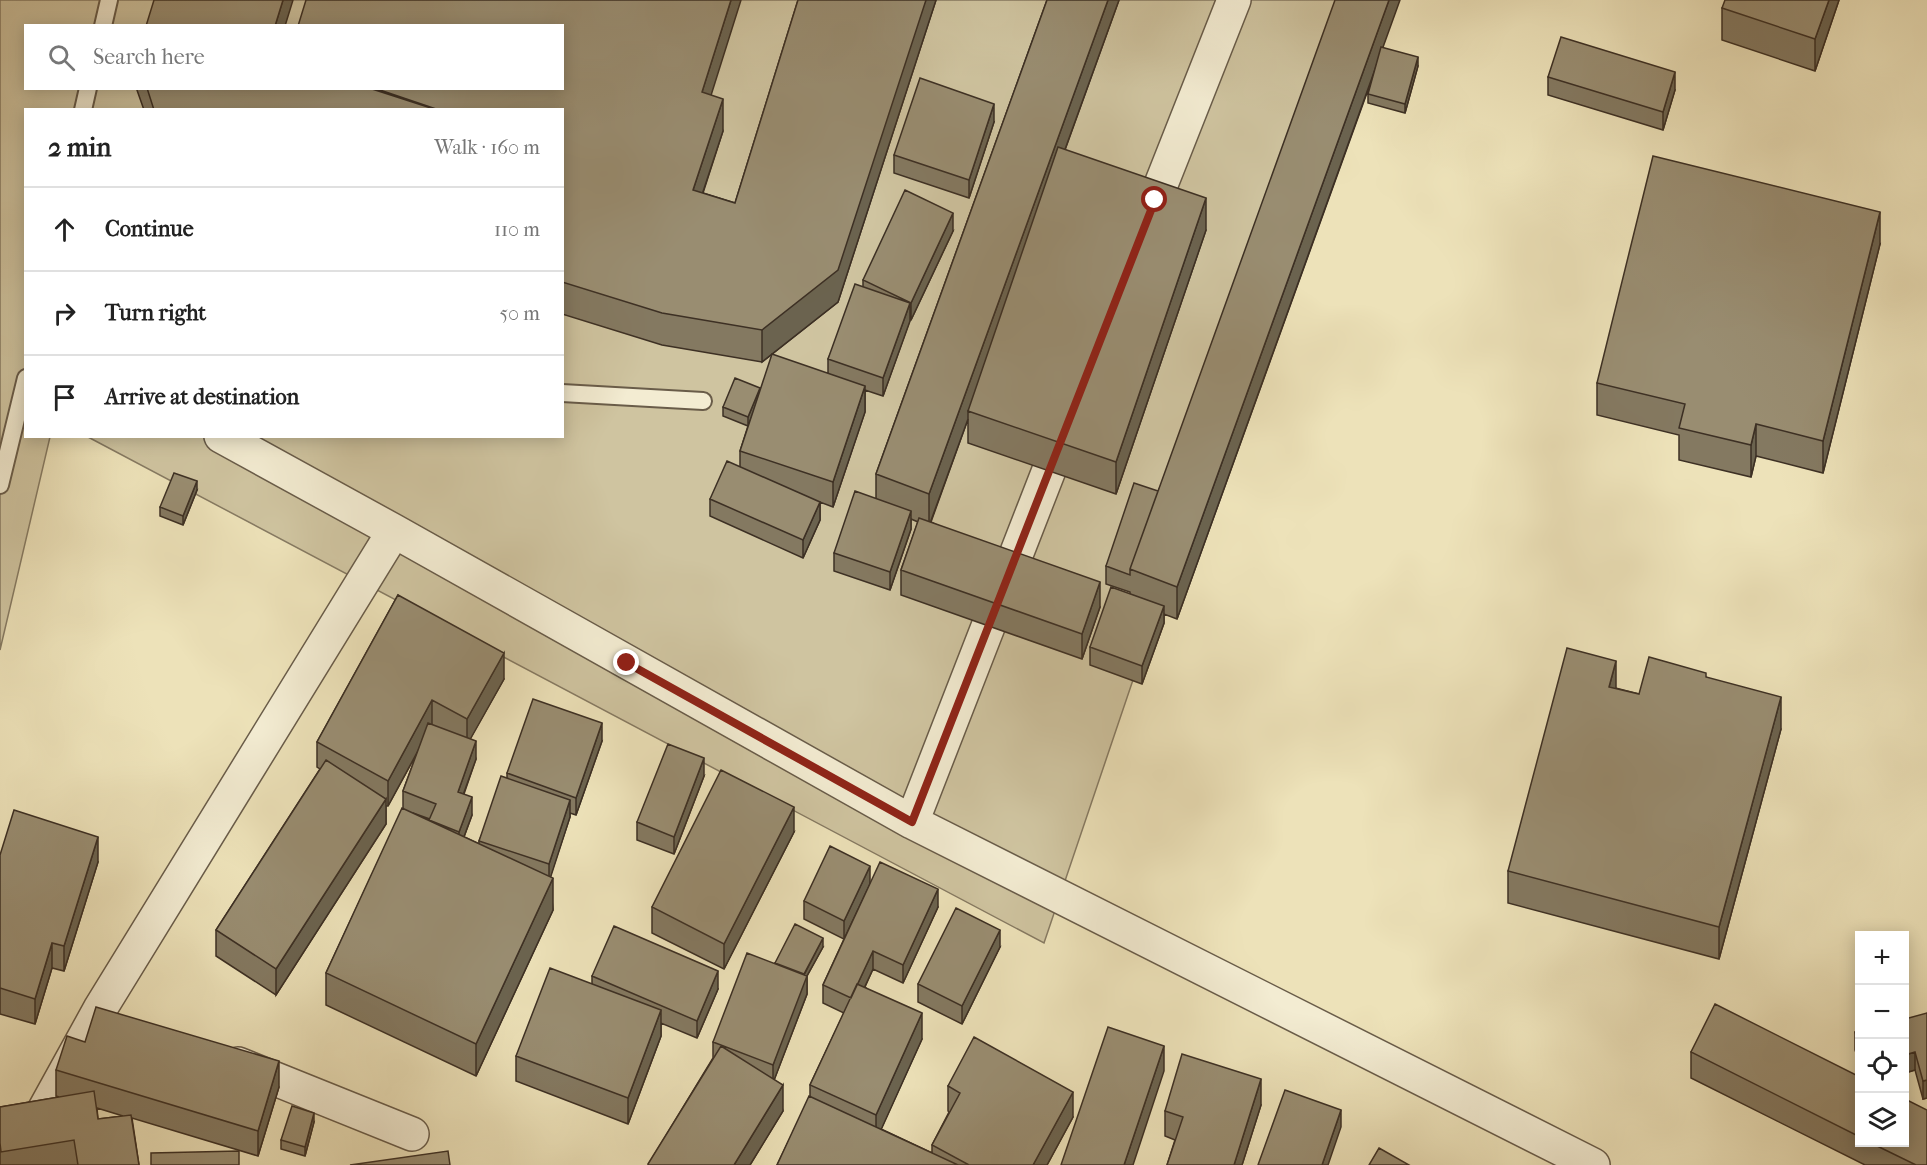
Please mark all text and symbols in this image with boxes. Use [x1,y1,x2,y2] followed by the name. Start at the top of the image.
[24,24,564,90] search box
[45,41,78,74] icon: search
[93,44,205,70] text: Search here
[48,132,111,163] text: 2 min
[434,136,540,159] text: Walk · 160 m
[1141,186,1167,212] route start
[48,213,81,246] icon: ahead
[105,216,194,242] text: Continue
[494,218,540,241] text: 110 m
[48,297,81,330] icon: right
[105,300,206,326] text: Turn right
[499,302,540,325] text: 50 m
[48,381,81,414] icon: arrive
[105,384,299,410] text: Arrive at destination
[613,649,639,675] route end
[1855,931,1909,1147] map controls
[1855,931,1909,985] button: +
[1855,985,1909,1039] button: −
[1855,1039,1909,1093] button: locate
[1855,1093,1909,1147] button: layers

